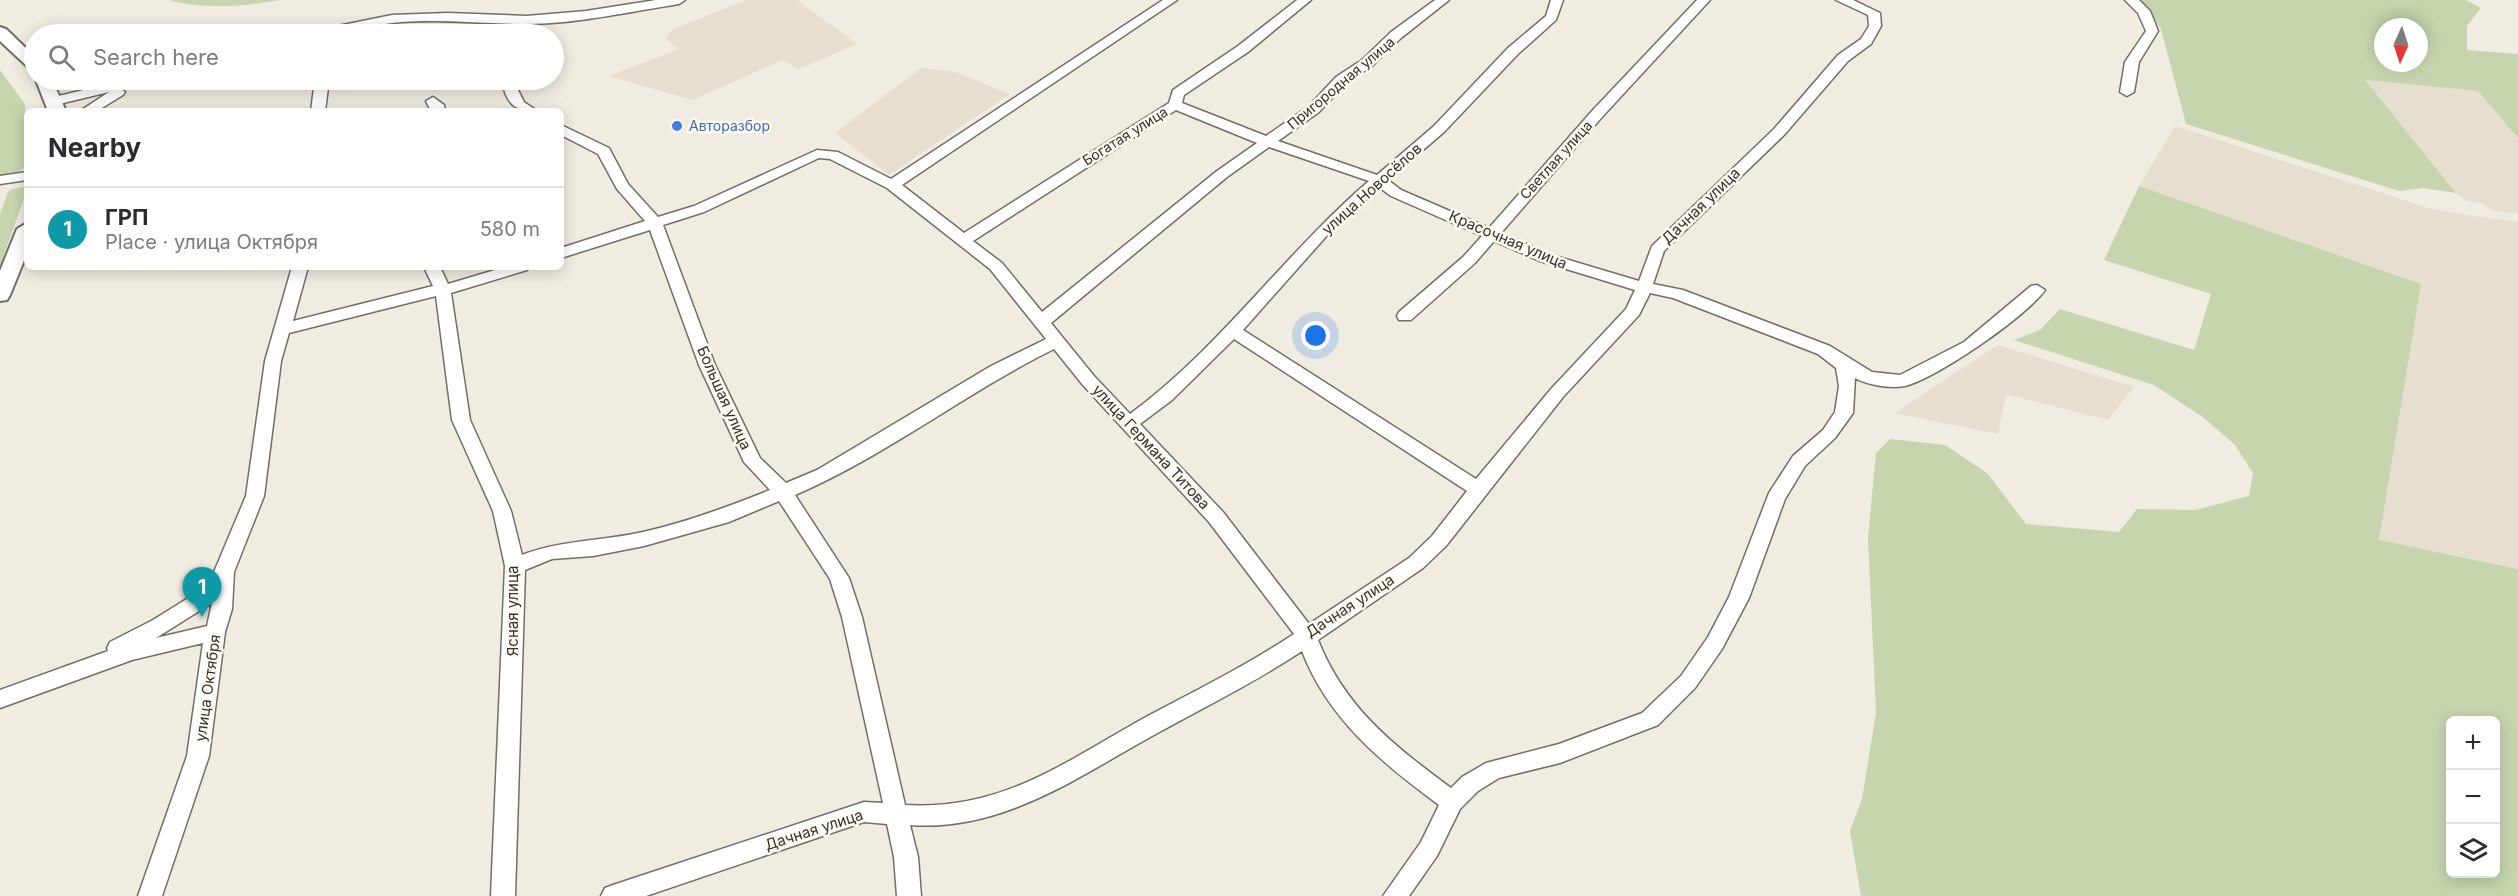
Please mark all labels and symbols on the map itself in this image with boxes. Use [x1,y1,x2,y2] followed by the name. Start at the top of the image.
[2374,18,2428,72] north arrow
[1284,33,1398,132] street label: Пригородная улица
[1079,103,1170,169] street label: Богатая улица
[689,117,770,134] place label: Авторазбор
[1516,117,1595,203] street label: Светлая улица
[670,119,684,133] marker: Авторазбор
[1318,139,1426,238] street label: улица Новосёлов
[1657,163,1744,248] street label: Дачная улица
[1446,206,1570,273] street label: Красочная улица
[1301,321,1330,350] your location
[693,343,756,453] street label: Большая улица
[1088,380,1214,513] street label: улица Германа Титова
[503,566,522,656] street label: Ясная улица
[182,568,222,617] pin: 1
[1302,570,1398,641] street label: Дачная улица
[191,633,224,743] street label: улица Октября
[762,805,865,854] street label: Дачная улица

